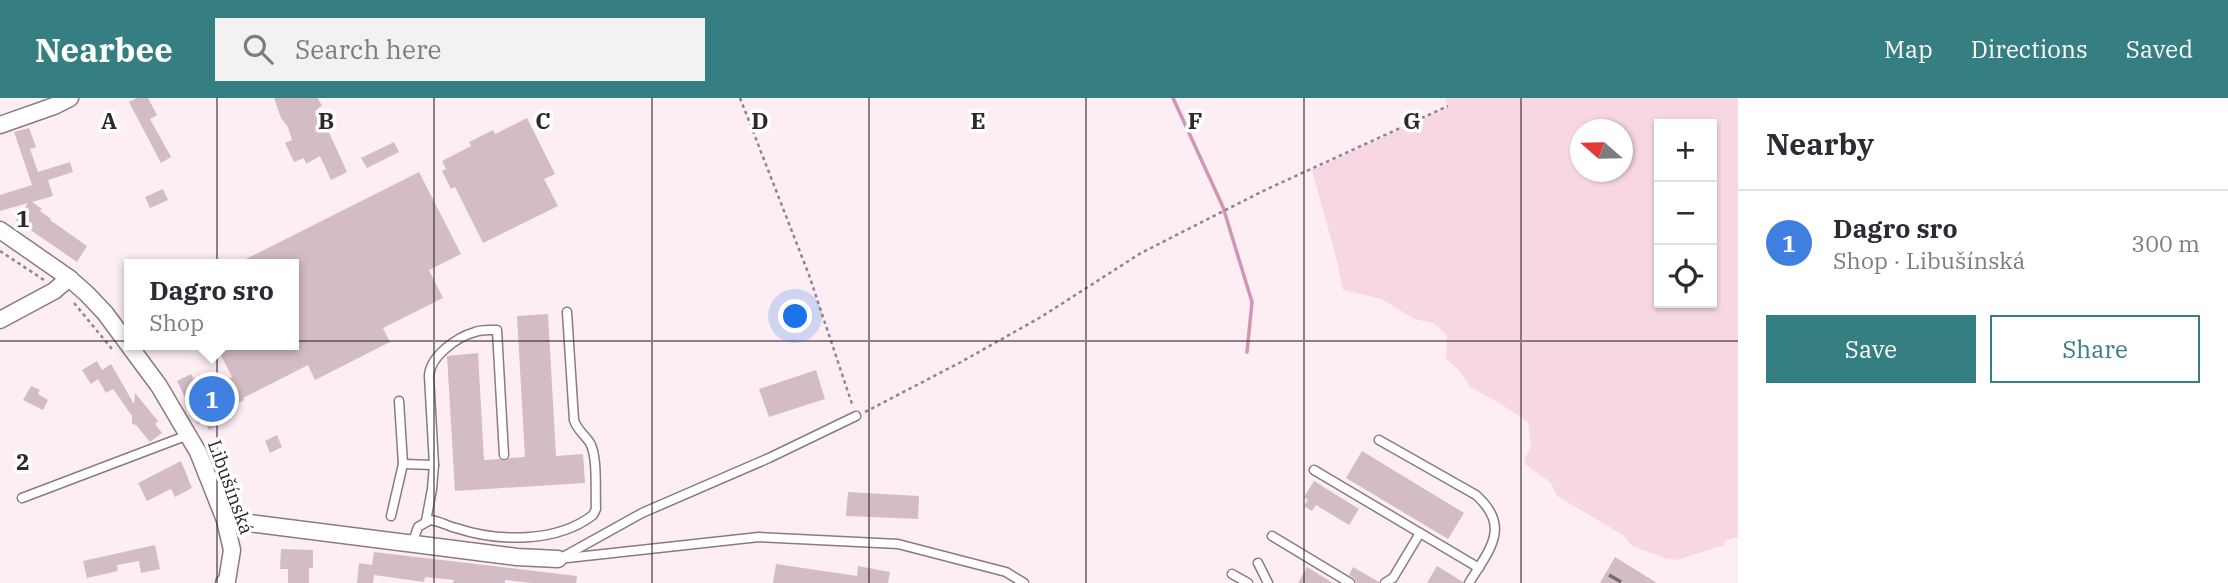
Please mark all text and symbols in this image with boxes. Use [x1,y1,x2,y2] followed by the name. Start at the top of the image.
[215,18,705,81] search box
[35,28,173,71] text: Nearbee
[239,30,277,68] icon: search
[295,32,441,66] text: Search here
[1884,33,1933,65] text: Map
[1971,33,2088,65] text: Directions
[2126,33,2193,65] text: Saved
[101,105,117,135] text: A
[318,105,334,135] text: B
[535,105,551,135] text: C
[751,105,769,135] text: D
[970,105,986,135] text: E
[1188,105,1202,135] text: F
[1403,105,1421,135] text: G
[1570,119,1633,182] north arrow
[1654,119,1717,308] map controls
[1654,119,1717,182] button: +
[1766,124,1874,163] text: Nearby
[1654,182,1717,245] button: −
[16,203,30,233] text: 1
[1833,211,1958,245] text: Dagro sro
[1782,228,1796,258] text: 1
[2131,228,2200,258] text: 300 m
[1654,245,1717,308] button: locate
[1833,245,2025,275] text: Shop · Libušínská
[124,259,299,350] popup
[149,273,274,307] text: Dagro sro
[778,299,812,333] your location
[149,307,204,337] text: Shop
[1766,315,1976,383] button: Save
[1990,315,2200,383] button: Share
[189,373,235,425] pin: 1
[203,437,259,537] street label: Libušínská
[16,446,30,476] text: 2

